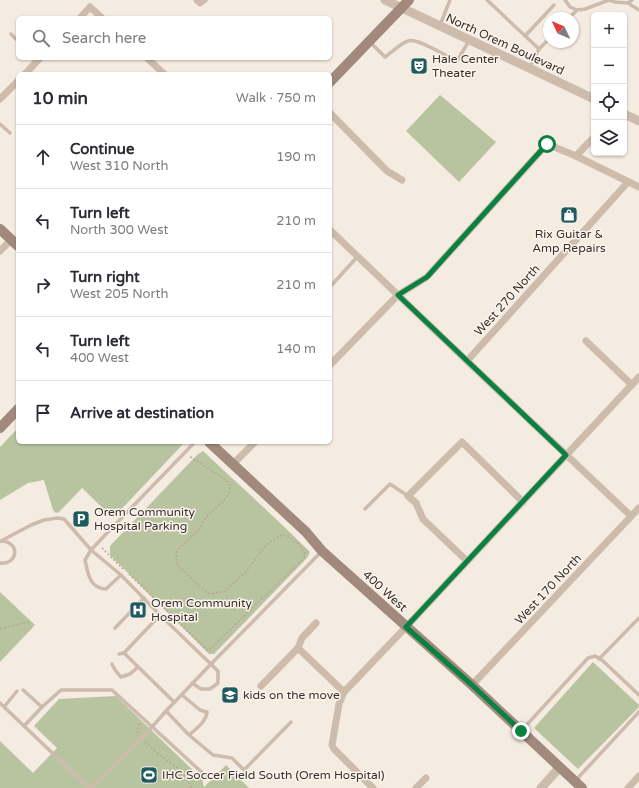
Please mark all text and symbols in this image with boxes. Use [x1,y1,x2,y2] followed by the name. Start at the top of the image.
[444,10,566,78] street label: North Orem Boulevard
[543,12,579,48] north arrow
[591,12,627,156] map controls
[591,12,627,48] button: +
[16,16,332,60] search box
[30,27,52,49] icon: search
[62,29,146,47] text: Search here
[591,48,627,84] button: −
[432,52,499,80] place label: Hale Center Theater
[409,56,429,76] theatre icon: Hale Center Theater
[591,84,627,120] button: locate
[32,88,88,109] text: 10 min
[236,90,316,106] text: Walk · 750 m
[591,120,627,156] button: layers
[538,135,556,153] route start
[70,140,134,158] text: Continue
[32,146,54,168] icon: ahead
[276,149,316,165] text: 190 m
[70,158,168,174] text: West 310 North
[70,204,130,222] text: Turn left
[559,205,579,225] shop icon: Rix Guitar & Amp Repairs
[32,210,54,232] icon: left
[276,213,316,229] text: 210 m
[70,222,168,238] text: North 300 West
[532,227,606,255] place label: Rix Guitar & Amp Repairs
[471,262,543,338] street label: West 270 North
[70,268,140,286] text: Turn right
[32,274,54,296] icon: right
[276,277,316,293] text: 210 m
[70,286,168,302] text: West 205 North
[70,332,130,350] text: Turn left
[32,338,54,360] icon: left
[276,341,316,357] text: 140 m
[70,350,129,366] text: 400 West
[32,402,54,424] icon: arrive
[70,404,214,422] text: Arrive at destination
[94,505,196,533] place label: Orem Community Hospital Parking
[71,509,91,529] parking icon: Orem Community Hospital Parking
[512,551,584,627] street label: West 170 North
[360,568,410,615] street label: 400 West
[151,596,253,624] place label: Orem Community Hospital
[128,600,148,620] hospital icon: Orem Community Hospital
[220,685,240,705] school or university icon: kids on the move
[243,688,340,702] place label: kids on the move
[512,722,530,740] route end
[139,765,159,785] sports icon: IHC Soccer Field South (Orem Hospital)
[162,768,385,782] place label: IHC Soccer Field South (Orem Hospital)

